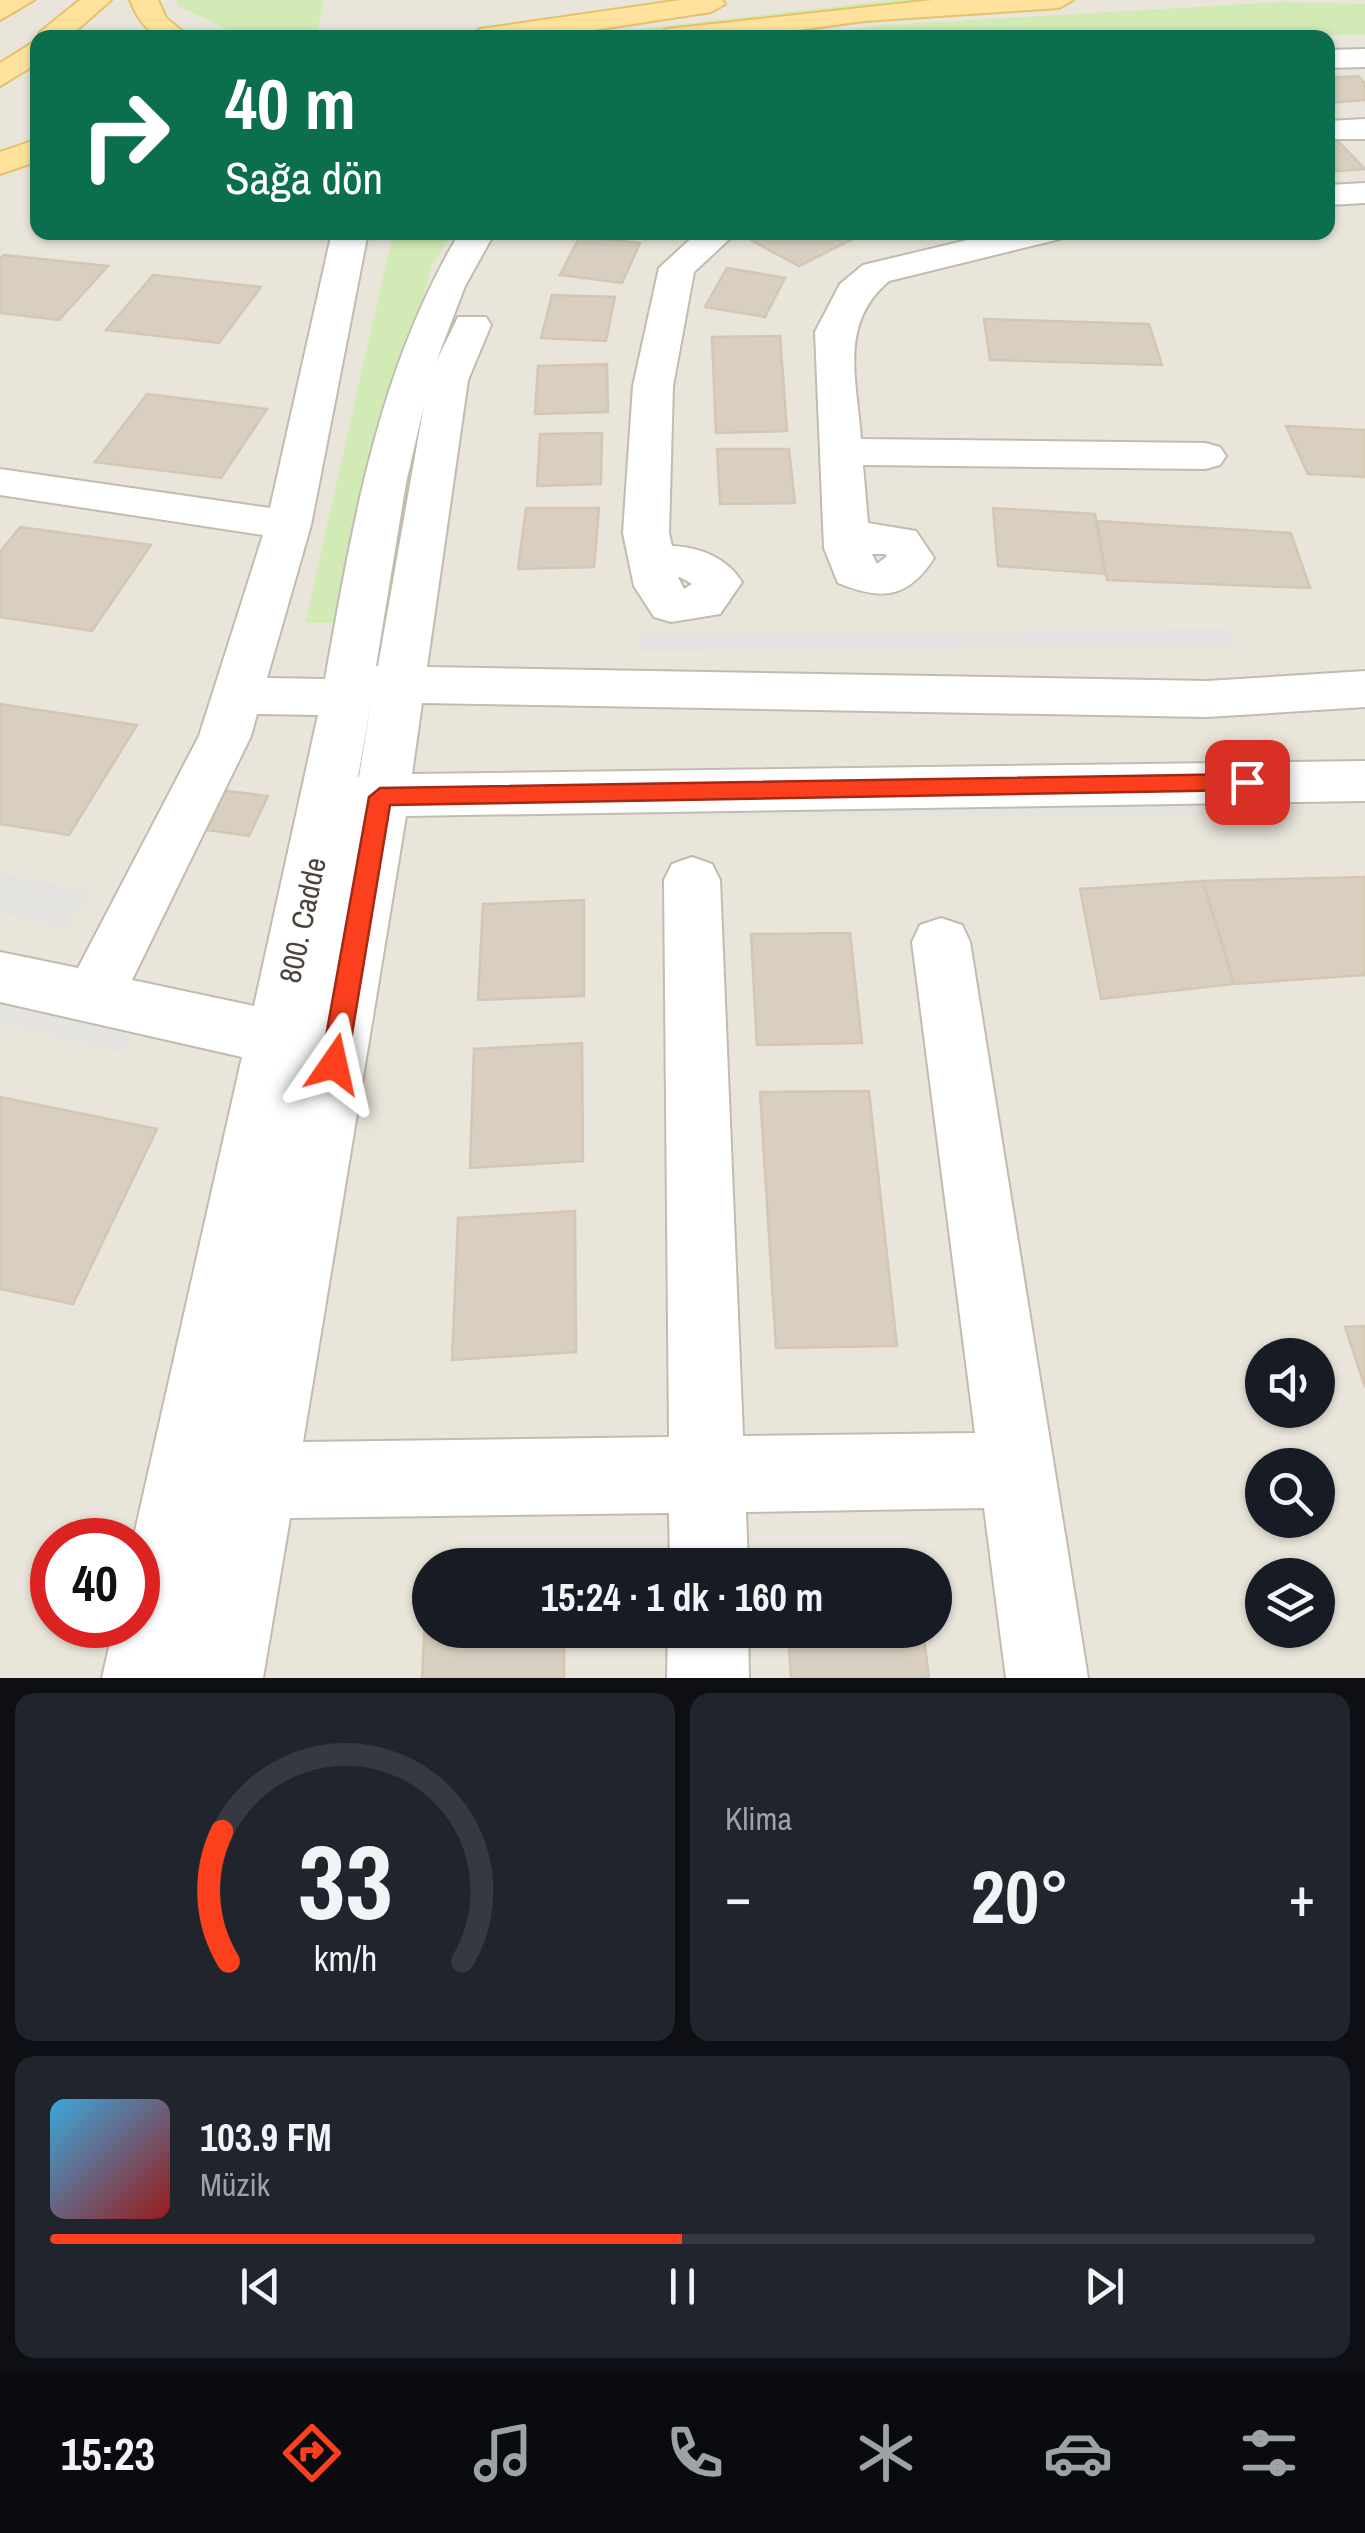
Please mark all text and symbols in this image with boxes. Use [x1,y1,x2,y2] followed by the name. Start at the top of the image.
[225,57,356,151] text: 40 m
[60,70,190,200] icon: right
[225,147,383,208] text: Sağa dön
[1205,740,1290,825] pin
[1220,755,1275,810] icon: arrive
[269,854,335,986] street label: 800. Cadde
[282,1012,386,1116] position arrow
[1245,1338,1335,1648] map controls
[1245,1338,1335,1428] button: sound
[1245,1448,1335,1538] button: search
[30,1518,160,1648] speed limit sign: 40
[1245,1558,1335,1648] button: layers
[541,1572,823,1623] text: 15:24 · 1 dk · 160 m
[725,1797,792,1840] text: Klima
[298,1811,392,1951] text: 33
[971,1845,1069,1946] text: 20°
[725,1859,751,1933] text: −
[1289,1859,1315,1933] text: +
[313,1934,377,1982] text: km/h
[200,2112,332,2163] text: 103.9 FM
[200,2163,270,2206] text: Müzik
[233,2259,288,2314] icon: previous
[655,2259,710,2314] icon: pause
[1077,2259,1132,2314] icon: next
[277,2418,347,2488] icon: directions
[468,2418,538,2488] icon: music
[660,2418,730,2488] icon: phone
[851,2418,921,2488] icon: climate
[1043,2418,1113,2488] icon: car
[1234,2418,1304,2488] icon: filters
[61,2423,155,2484] text: 15:23

